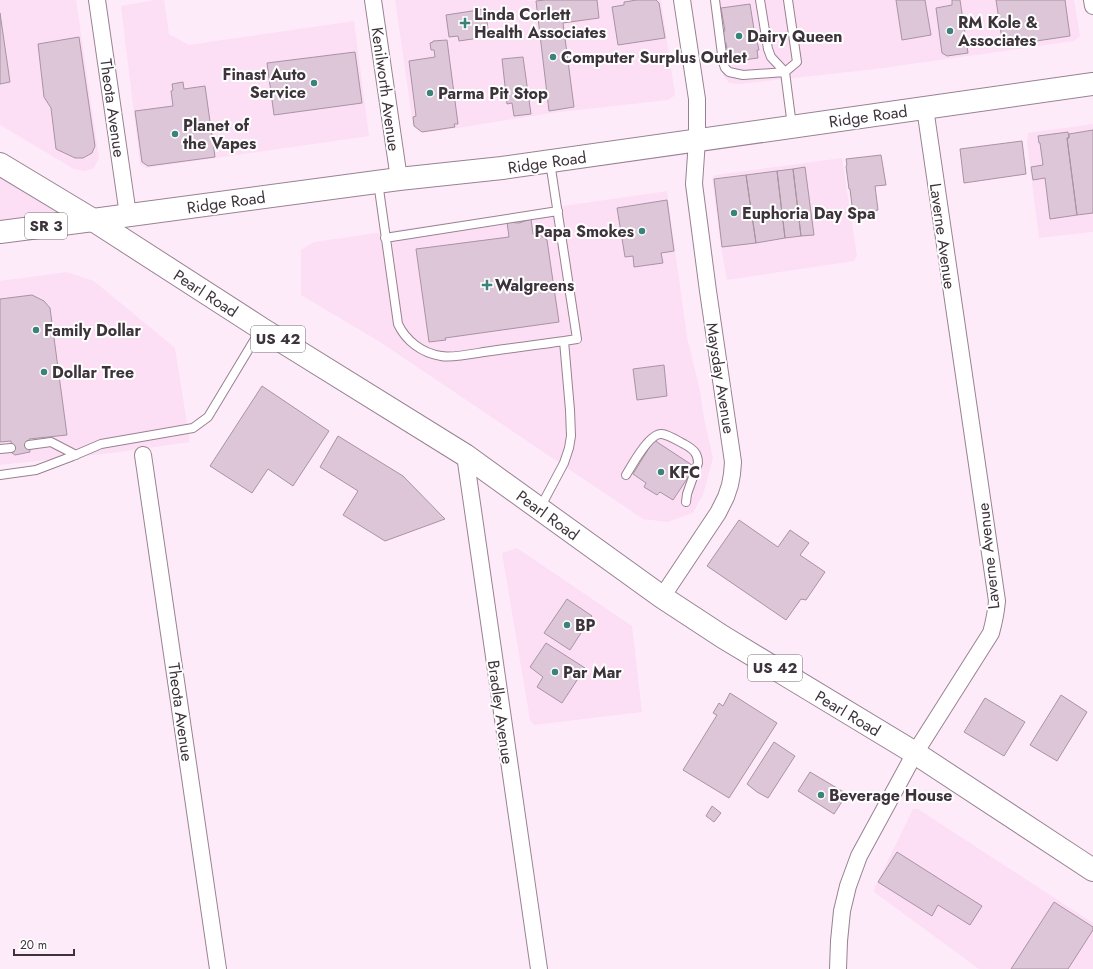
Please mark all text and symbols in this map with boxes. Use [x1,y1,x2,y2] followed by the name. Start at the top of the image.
[474,3,606,44] place label: Linda Corlett Health Associates
[957,11,1038,52] place label: RM Kole & Associates
[459,17,471,29] marker: Linda Corlett Health Associates
[747,25,843,48] place label: Dairy Queen
[365,26,406,152] street label: Kenilworth Avenue
[945,26,955,36] marker: RM Kole & Associates
[734,31,744,41] marker: Dairy Queen
[561,46,748,69] place label: Computer Surplus Outlet
[548,52,558,62] marker: Computer Surplus Outlet
[94,57,131,159] street label: Theota Avenue
[223,63,306,104] place label: Finast Auto Service
[309,78,319,88] marker: Finast Auto Service
[438,82,548,105] place label: Parma Pit Stop
[425,88,435,98] marker: Parma Pit Stop
[827,100,909,133] street label: Ridge Road
[183,114,256,155] place label: Planet of the Vapes
[170,129,180,139] marker: Planet of the Vapes
[506,146,588,179] street label: Ridge Road
[924,182,961,290] street label: Laverne Avenue
[185,186,267,219] street label: Ridge Road
[742,202,876,225] place label: Euphoria Day Spa
[729,208,739,218] marker: Euphoria Day Spa
[25,213,67,239] road number: SR 3
[535,220,634,243] place label: Papa Smokes
[637,226,647,236] marker: Papa Smokes
[169,264,242,323] street label: Pearl Road
[495,274,574,297] place label: Walgreens
[482,280,492,290] marker: Walgreens
[44,319,141,342] place label: Family Dollar
[700,321,741,435] street label: Maysday Avenue
[31,325,41,335] marker: Family Dollar
[251,326,305,352] road number: US 42
[52,361,134,384] place label: Dollar Tree
[39,367,49,377] marker: Dollar Tree
[669,461,700,484] place label: KFC
[656,467,666,477] marker: KFC
[512,485,584,546] street label: Pearl Road
[971,502,1006,610] street label: Laverne Avenue
[575,614,596,637] place label: BP
[562,620,572,630] marker: BP
[748,655,802,681] road number: US 42
[482,659,519,765] street label: Bradley Avenue
[162,661,199,763] street label: Theota Avenue
[563,661,622,684] place label: Par Mar
[550,667,560,677] marker: Par Mar
[811,685,885,742] street label: Pearl Road
[829,784,953,807] place label: Beverage House
[816,790,826,800] marker: Beverage House
[14,931,74,957] scale bar
[20,936,47,954] text: 20 m

